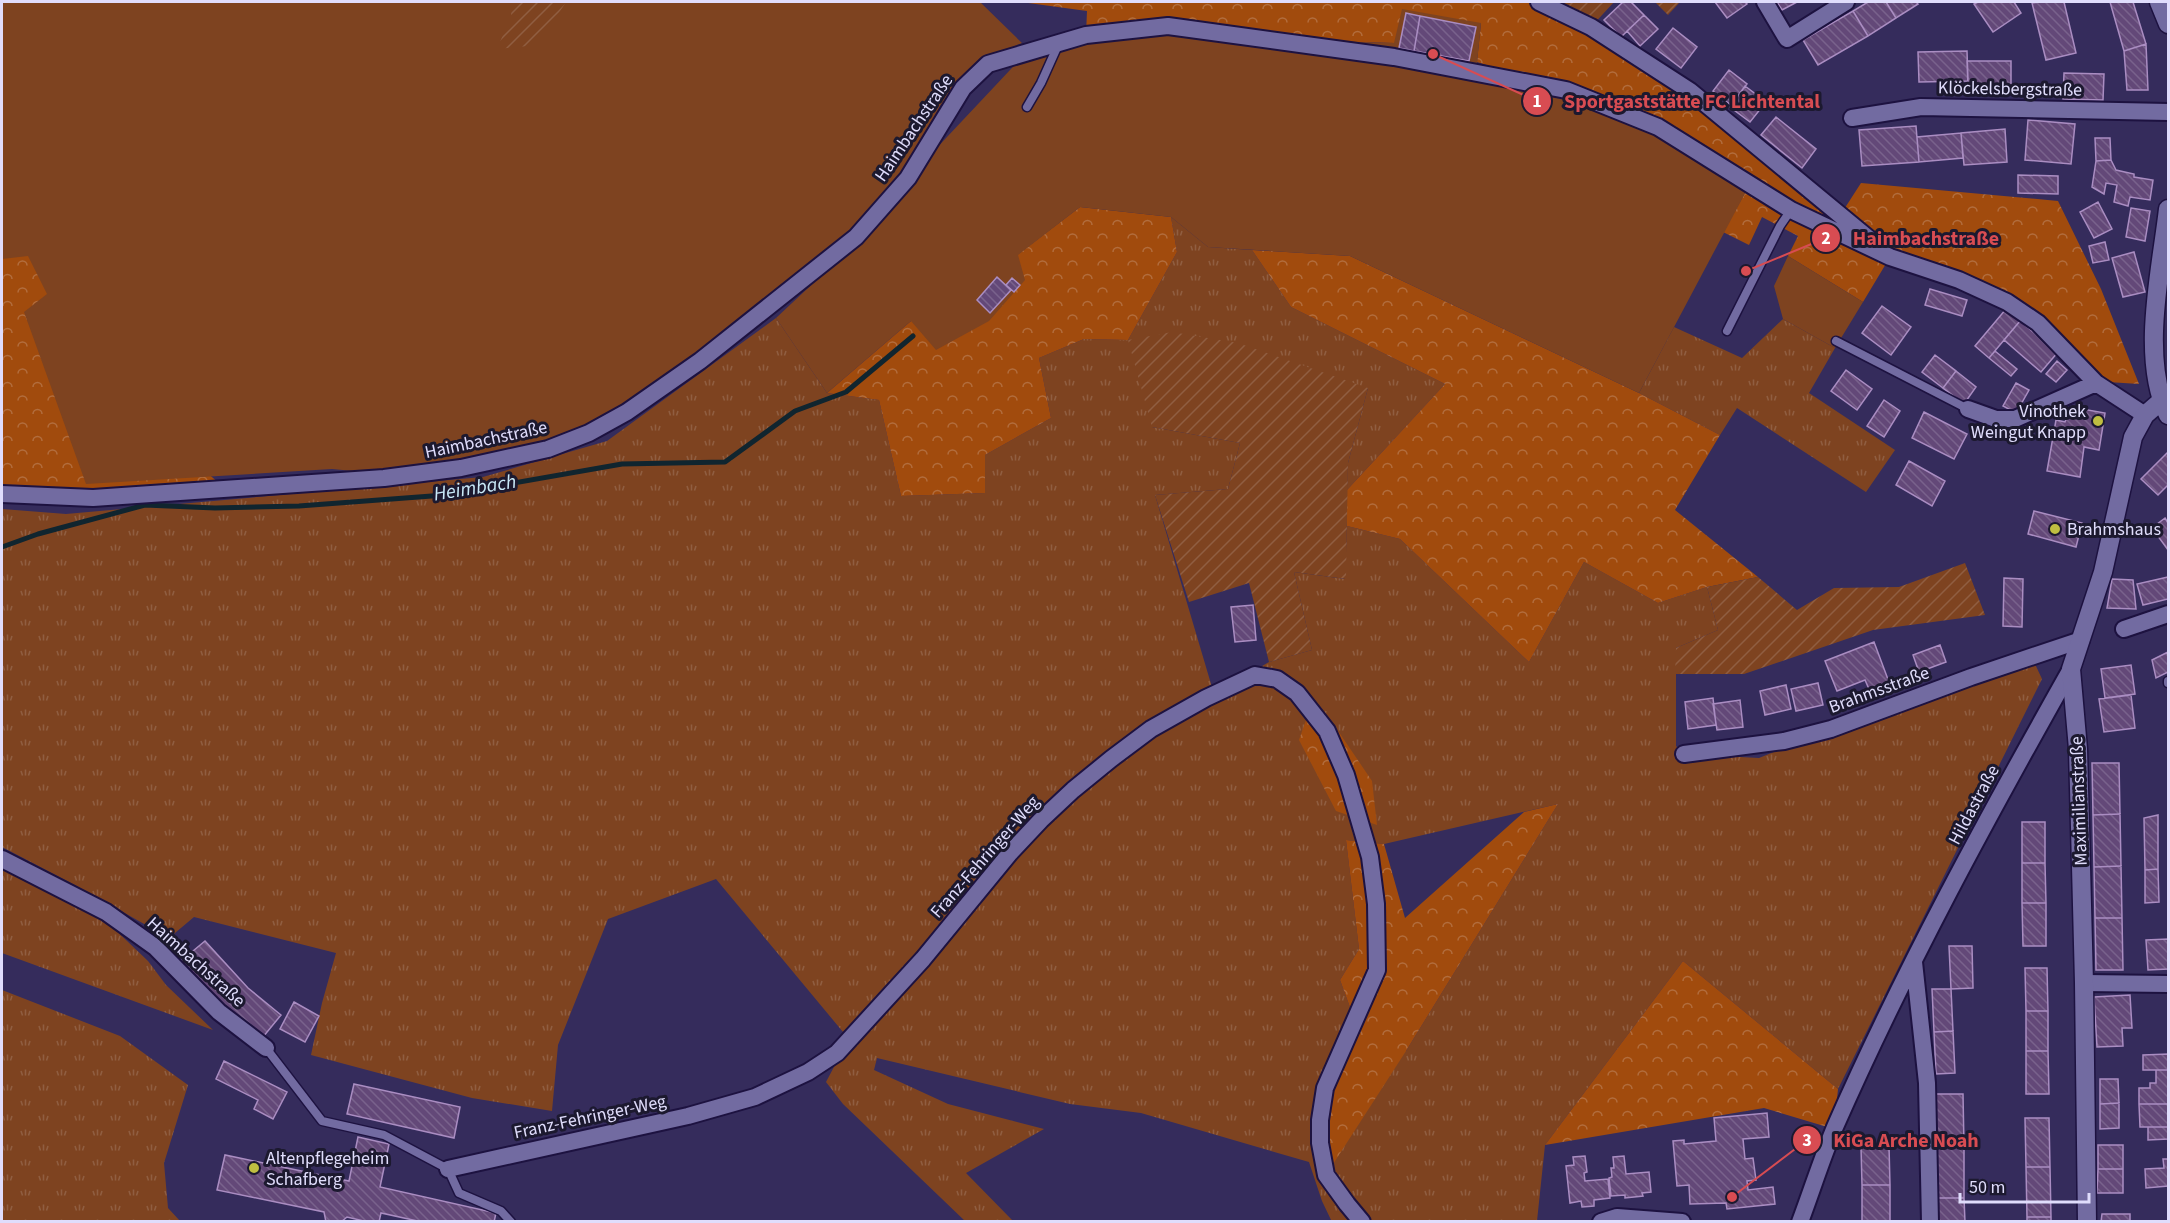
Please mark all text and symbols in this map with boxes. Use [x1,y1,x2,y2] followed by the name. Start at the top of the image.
[869,69,959,187] street label: Haimbachstraße
[1938,75,2082,103] street label: Klöckelsbergstraße
[1522,82,1832,120] callout: Sportgaststätte FC Lichtental
[1564,88,1820,116] text: Sportgaststätte FC Lichtental
[1532,89,1542,114] text: 1
[1811,219,2011,257] callout: Haimbachstraße
[1853,225,1999,253] text: Haimbachstraße
[1821,226,1831,251] text: 2
[1971,399,2086,445] place label: Vinothek Weingut Knapp
[2091,414,2105,428] marker: Vinothek Weingut Knapp
[423,415,550,465] street label: Haimbachstraße
[432,468,518,508] water label: Heimbach
[2067,517,2161,542] place label: Brahmshaus
[2048,522,2062,536] marker: Brahmshaus
[1825,660,1933,720] street label: Brahmsstraße
[2064,736,2094,866] street label: Maximilianstraße
[1942,761,2006,849] street label: Hildastraße
[925,790,1045,924] street label: Franz-Fehringer-Weg
[141,911,251,1013] street label: Haimbachstraße
[512,1089,668,1145] street label: Franz-Fehringer-Weg
[1792,1121,1991,1159] callout: KiGa Arche Noah
[1833,1127,1979,1155] text: KiGa Arche Noah
[1802,1128,1812,1153] text: 3
[266,1146,389,1192] place label: Altenpflegeheim Schafberg
[247,1161,261,1175] marker: Altenpflegeheim Schafberg
[1960,1166,2089,1204] scale bar
[1969,1175,2005,1200] text: 50 m

